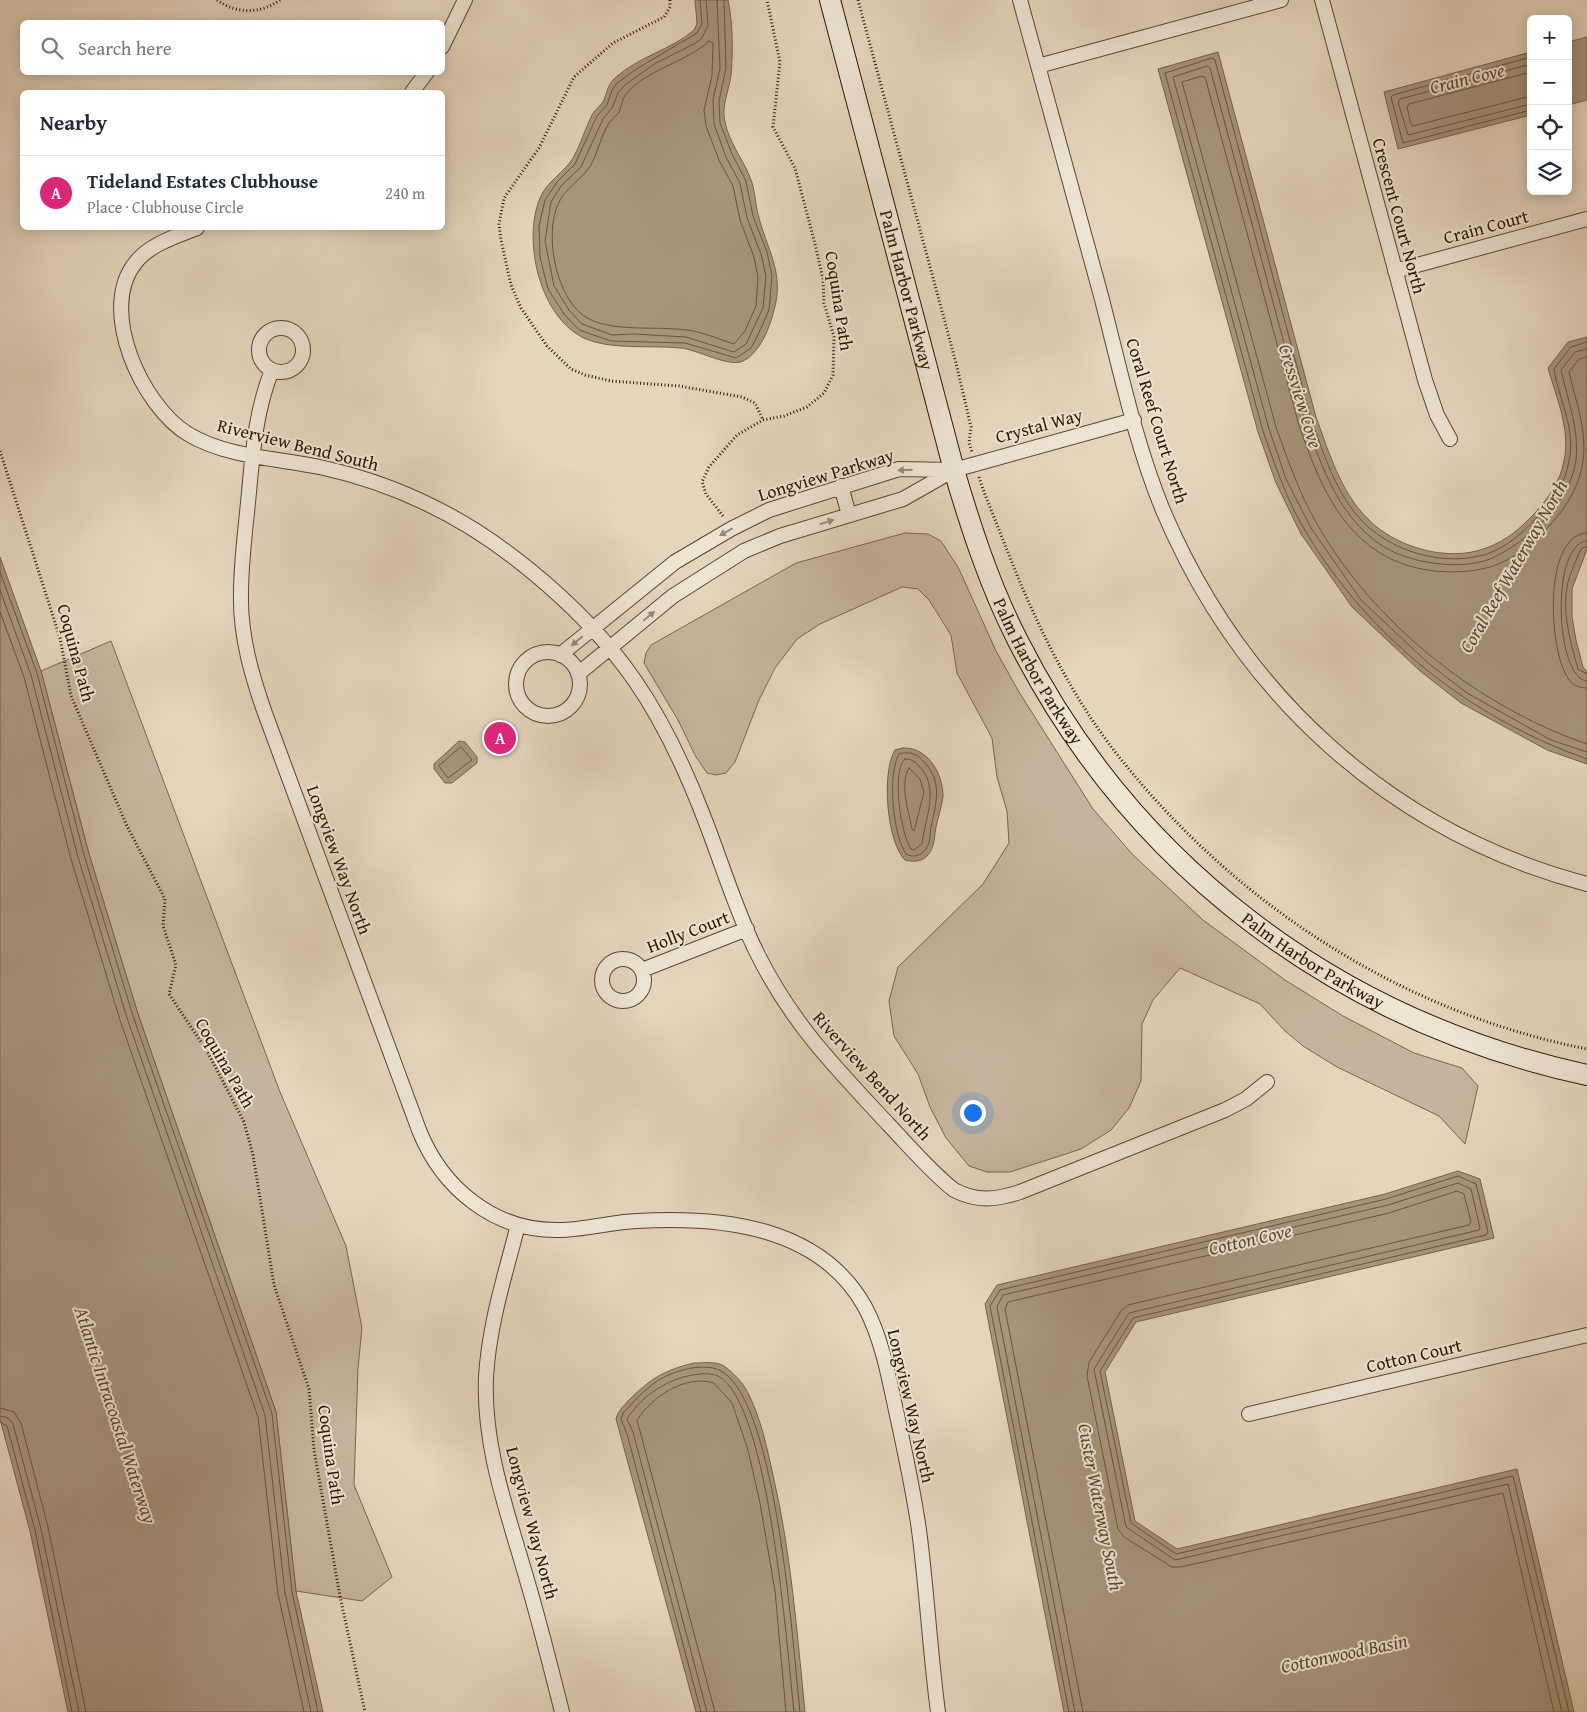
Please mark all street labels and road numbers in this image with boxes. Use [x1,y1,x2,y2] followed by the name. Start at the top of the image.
[1366,135,1433,297] street label: Crescent Court North
[1440,202,1532,251] street label: Crain Court
[873,207,941,373] street label: Palm Harbor Parkway
[818,249,861,353] street label: Coquina Path
[1119,335,1196,507] street label: Coral Reef Court North
[992,401,1086,450] street label: Crystal Way
[215,411,382,478] street label: Riverview Bend South
[755,441,897,508] street label: Longview Parkway
[987,594,1090,750] street label: Palm Harbor Parkway
[50,601,103,705] street label: Coquina Path
[300,781,379,938] street label: Longview Way North
[643,903,734,960] street label: Holly Court
[1236,905,1389,1015] street label: Palm Harbor Parkway
[807,1005,938,1146] street label: Riverview Bend North
[189,1012,262,1113] street label: Coquina Path
[881,1326,942,1485] street label: Longview Way North
[1363,1331,1465,1380] street label: Cotton Court
[311,1403,352,1507] street label: Coquina Path
[499,1443,566,1602] street label: Longview Way North

